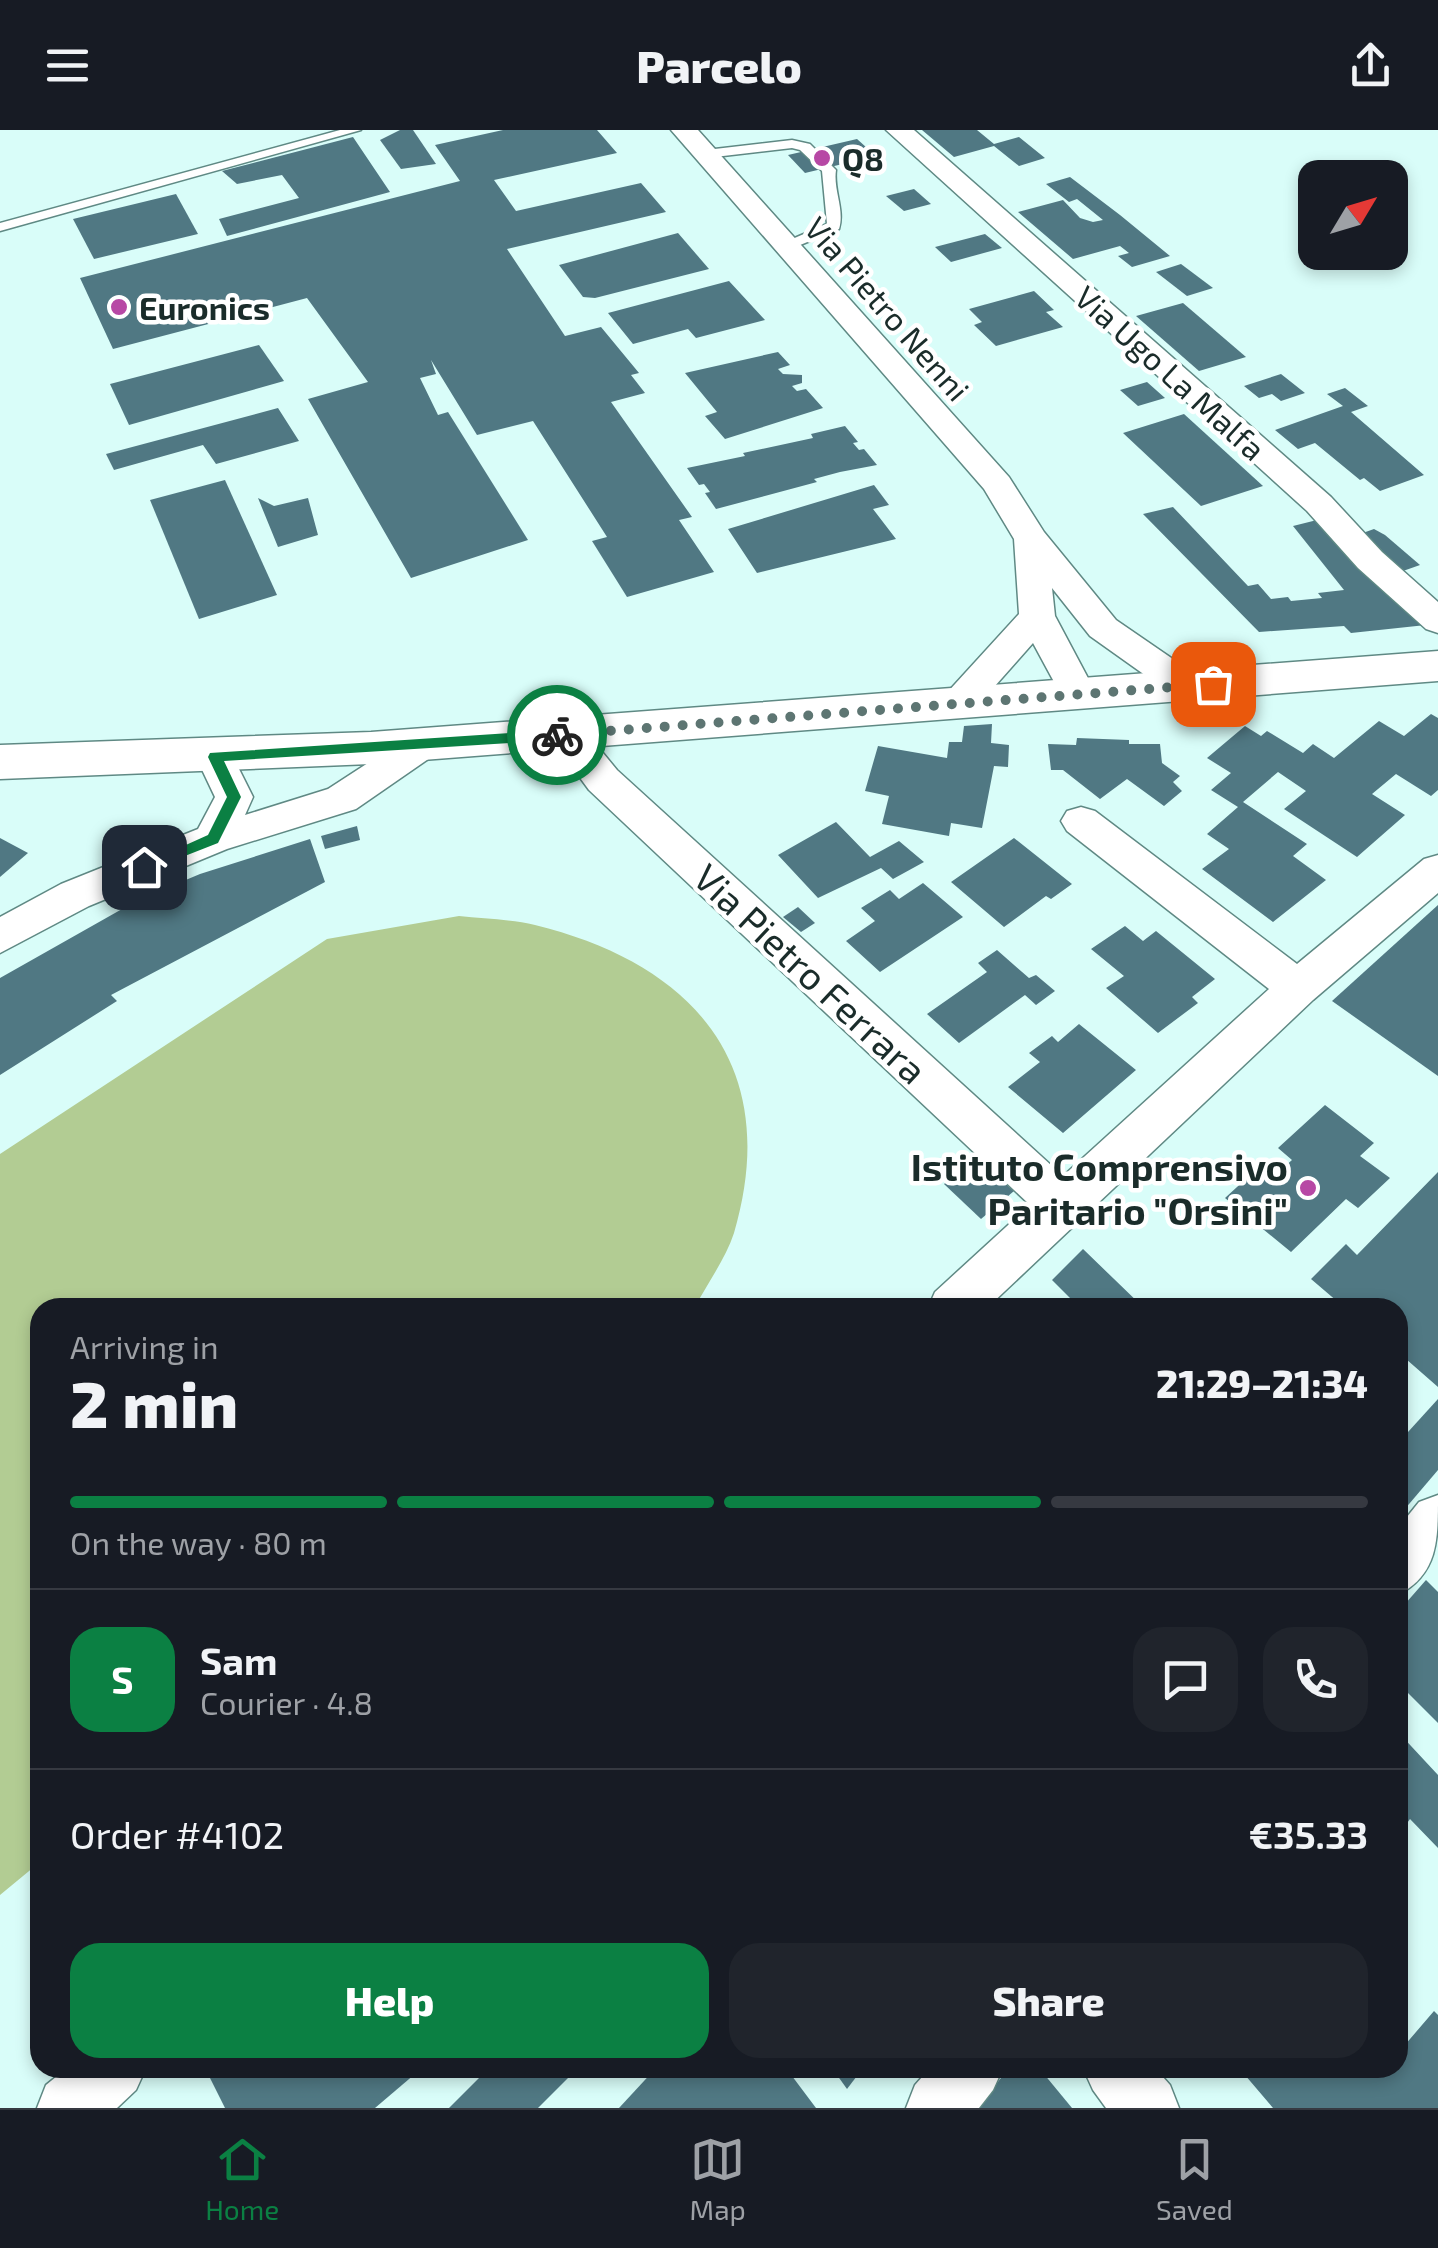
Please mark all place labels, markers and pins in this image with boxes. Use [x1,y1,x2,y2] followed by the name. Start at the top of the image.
[842,139,884,179] place label: Q8
[811,147,833,169] marker: Q8
[139,288,270,326] place label: Euronics
[108,296,130,318] marker: Euronics
[1171,642,1256,727] pin
[102,825,187,910] pin
[911,1143,1288,1233] place label: Istituto Comprensivo Paritario "Orsini"
[1297,1177,1319,1199] marker: Istituto Comprensivo Paritario "Orsini"

